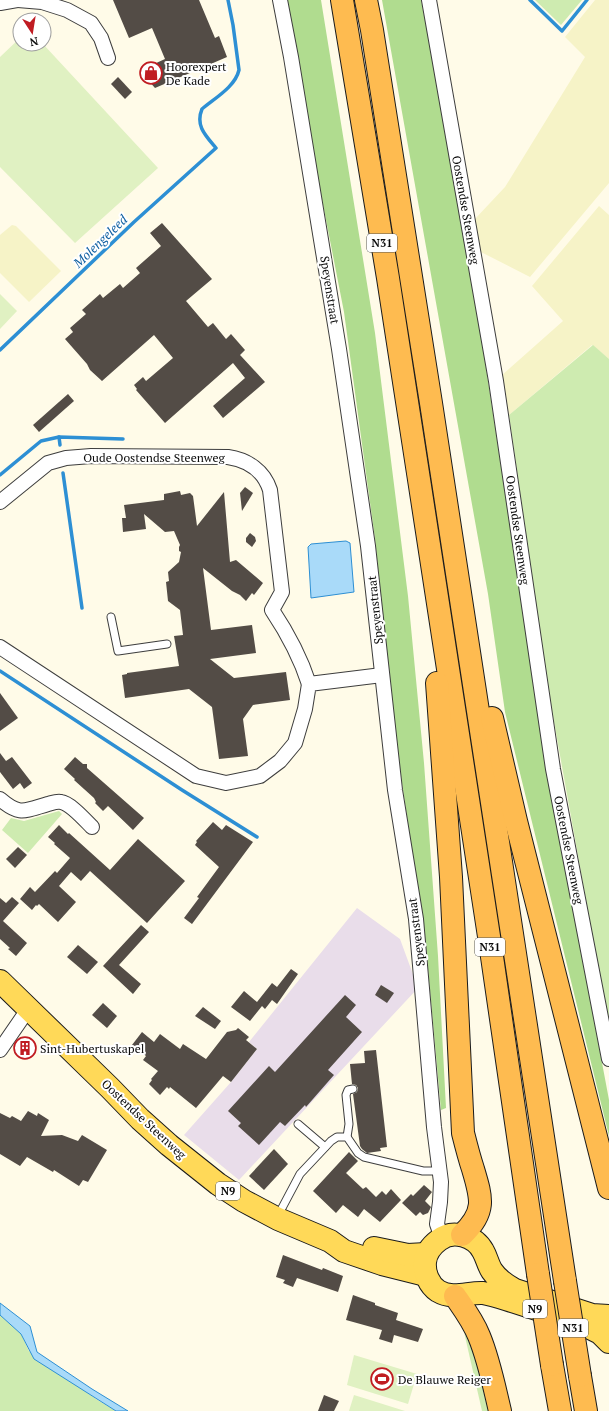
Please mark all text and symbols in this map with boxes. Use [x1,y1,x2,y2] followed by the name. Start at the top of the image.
[12,12,52,52] north arrow
[28,34,40,50] text: N
[166,59,227,88] place label: Hoorexpert De Kade
[138,60,164,86] shop icon: Hoorexpert De Kade
[449,154,483,266] street label: Oostendse Steenweg
[68,210,132,272] water label: Molengeleed
[367,234,397,252] road number: N31
[317,255,343,326] street label: Speyenstraat
[83,450,225,465] street label: Oude Oostendse Steenweg
[503,474,533,586] street label: Oostendse Steenweg
[364,574,386,645] street label: Speyenstraat
[551,794,587,906] street label: Oostendse Steenweg
[404,896,428,967] street label: Speyenstraat
[475,938,505,956] road number: N31
[12,1035,38,1061] building icon: Sint-Hubertuskapel
[40,1041,145,1056] place label: Sint-Hubertuskapel
[99,1076,190,1163] street label: Oostendse Steenweg
[216,1182,240,1200] road number: N9
[523,1300,547,1318] road number: N9
[558,1319,588,1337] road number: N31
[369,1366,395,1392] sports icon: De Blauwe Reiger
[398,1372,491,1387] place label: De Blauwe Reiger

